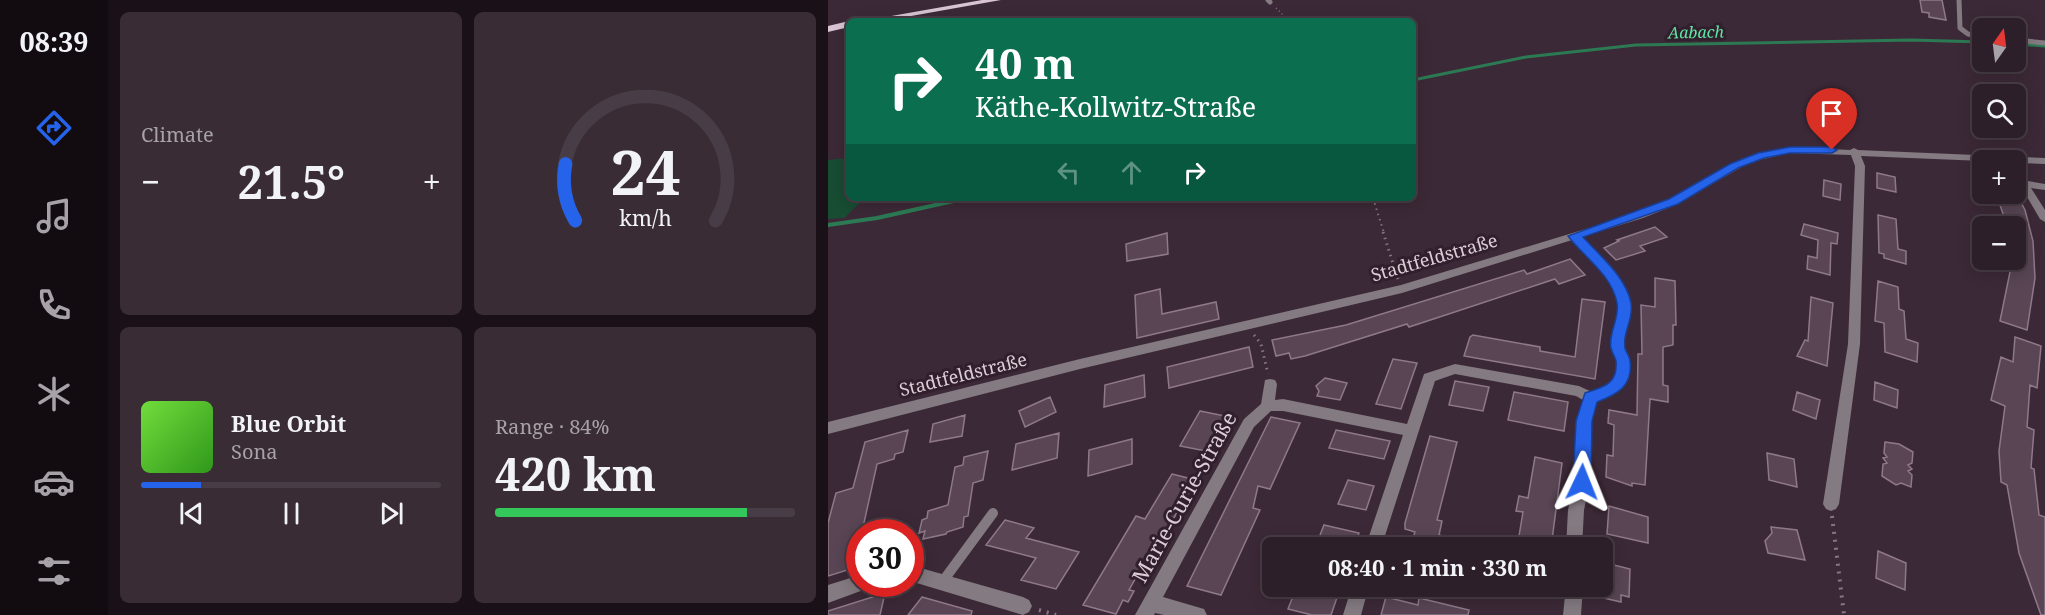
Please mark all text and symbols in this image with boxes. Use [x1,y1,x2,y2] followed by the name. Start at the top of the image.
[1972,18,2026,72] north arrow
[1972,18,2026,270] map controls
[1667,21,1725,44] water label: Aabach
[19,23,89,60] text: 08:39
[975,34,1075,91] text: 40 m
[876,42,954,120] icon: right
[1972,84,2026,138] button: search
[975,88,1256,125] text: Käthe-Kollwitz-Straße
[1806,88,1857,150] pin
[1815,97,1848,130] icon: arrive
[33,107,75,149] icon: directions
[141,121,214,148] text: Climate
[610,128,680,213] text: 24
[1972,150,2026,204] button: +
[238,151,345,212] text: 21.5°
[1052,156,1085,189] icon: left
[1115,156,1148,189] icon: ahead
[1178,156,1211,189] icon: right
[141,159,160,204] text: −
[423,159,441,204] text: +
[33,195,75,237] icon: music
[619,203,672,232] text: km/h
[1972,216,2026,270] button: −
[1368,227,1500,287] street label: Stadtfeldstraße
[33,284,75,326] icon: phone
[897,347,1029,401] street label: Stadtfeldstraße
[33,373,75,415] icon: climate
[1125,407,1243,587] street label: Marie-Curie-Straße
[231,408,346,438] text: Blue Orbit
[495,413,609,440] text: Range · 84%
[231,438,278,465] text: Sona
[495,443,656,504] text: 420 km
[1550,450,1614,514] position arrow
[33,461,75,503] icon: car
[175,497,208,530] icon: previous
[275,497,308,530] icon: pause
[375,497,408,530] icon: next
[846,519,924,597] speed limit sign: 30
[33,550,75,592] icon: filters
[1328,552,1547,582] text: 08:40 · 1 min · 330 m

